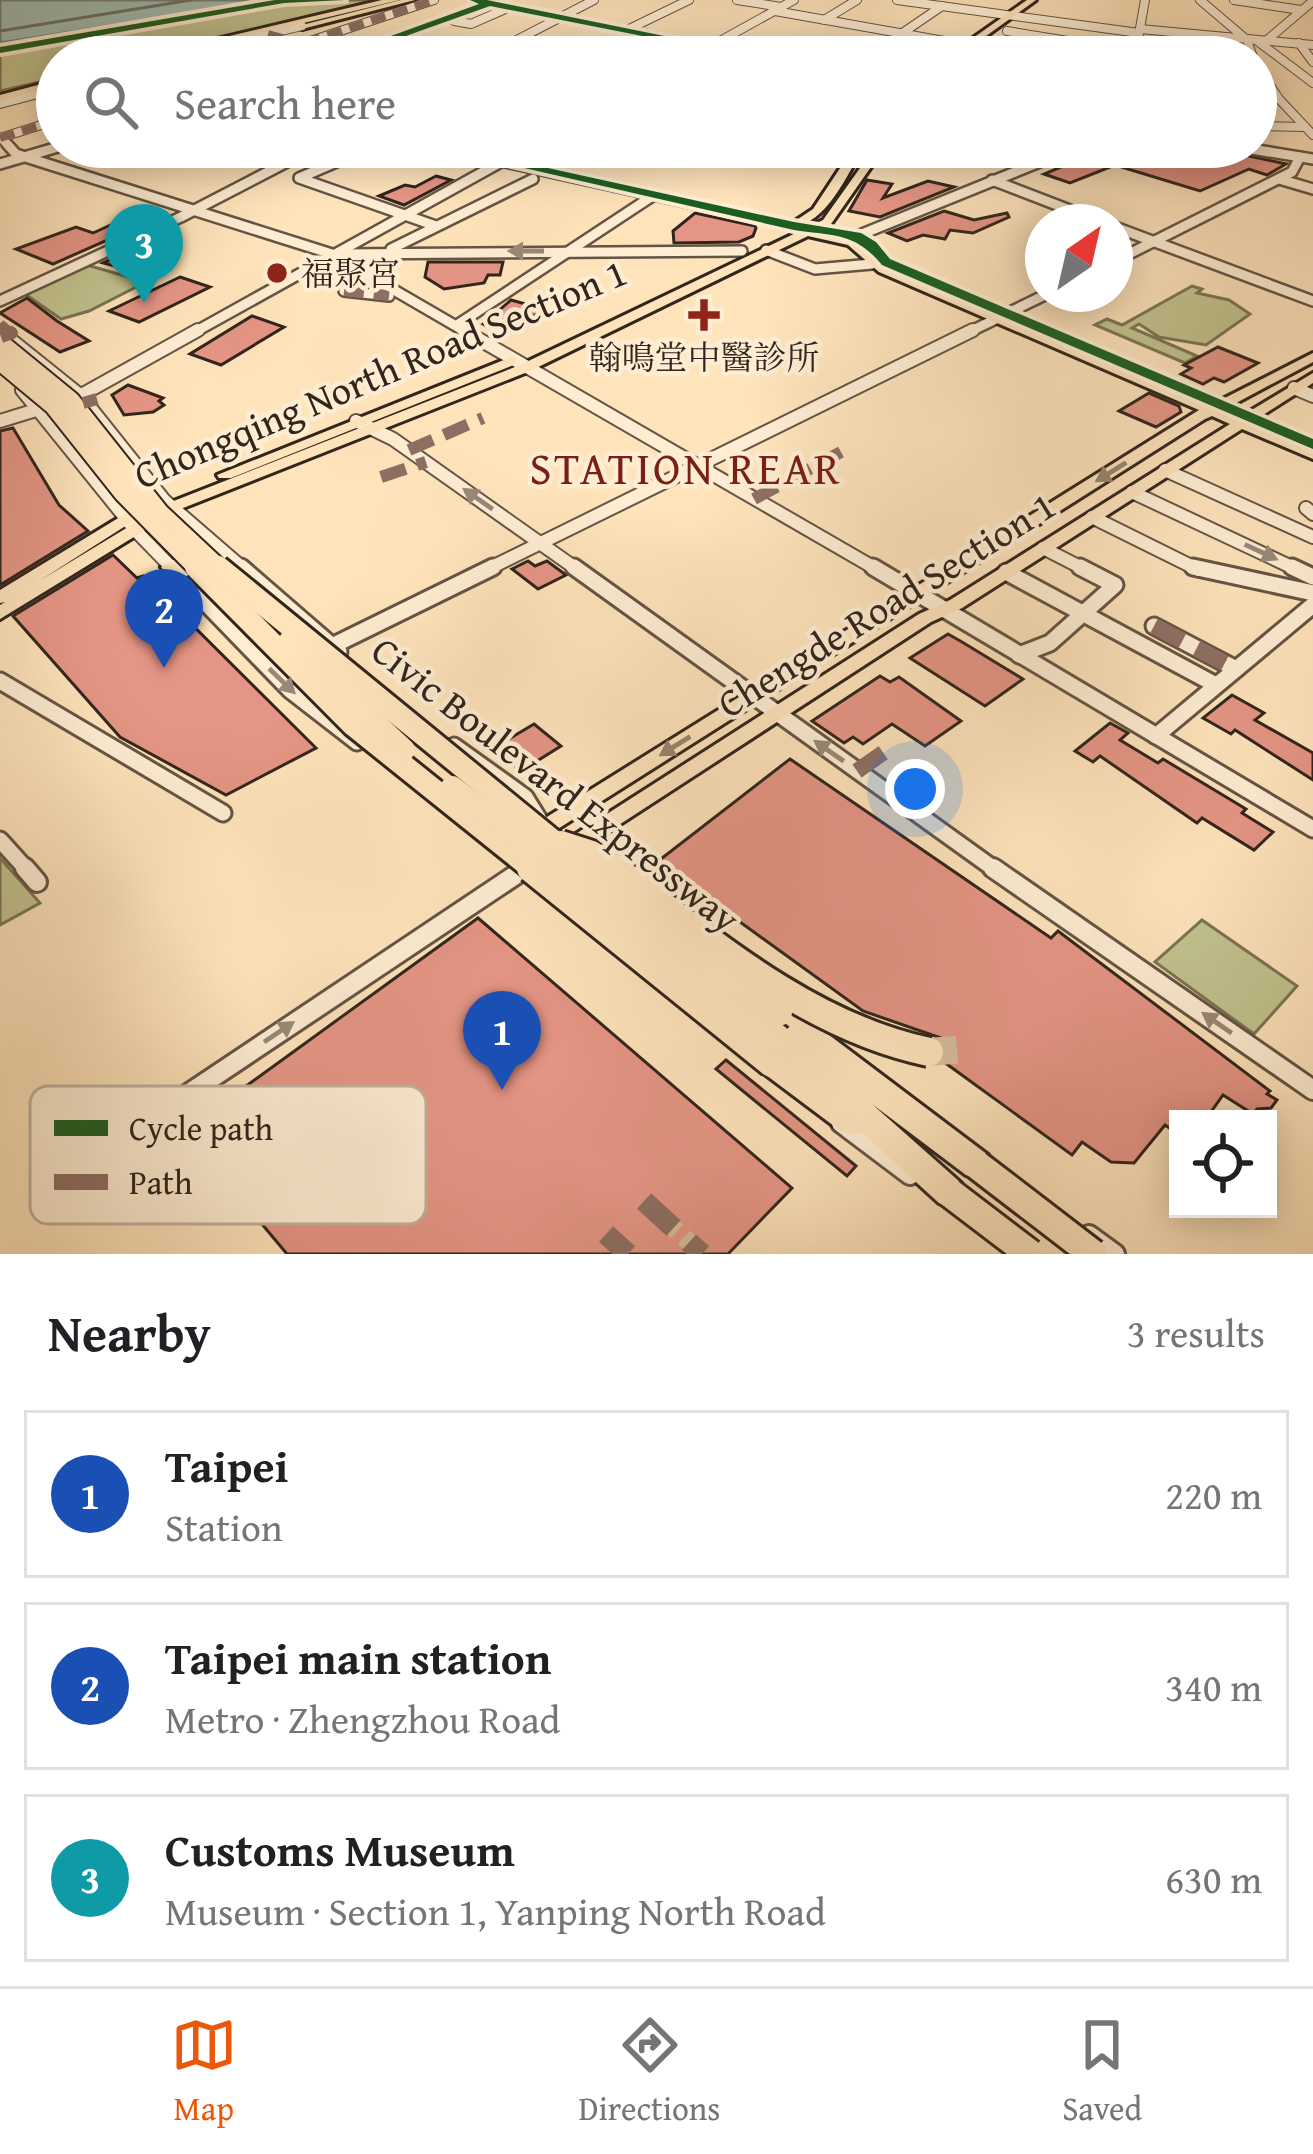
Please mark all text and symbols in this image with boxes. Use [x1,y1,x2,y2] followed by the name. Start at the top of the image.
[36,36,1277,168] search box
[78,69,144,135] icon: search
[174,70,396,135] text: Search here
[105,204,183,303] pin: 3
[1025,204,1133,312] north arrow
[506,241,544,261] one-way arrow
[125,243,635,502] street label: Chongqing North Road Section 1
[301,249,400,297] place label: 福聚宮
[264,260,290,286] marker: 福聚宮
[688,299,720,331] marker: 翰鳴堂中醫診所
[589,333,820,381] place label: 翰鳴堂中醫診所
[529,435,843,500] district label: STATION REAR
[1094,461,1128,482] one-way arrow
[706,476,1066,731] street label: Chengde Road Section 1
[462,488,495,511] one-way arrow
[1244,542,1279,562] one-way arrow
[125,569,203,668] pin: 2
[360,622,753,946] street label: Civic Boulevard Expressway
[267,666,296,694] one-way arrow
[658,735,692,756] one-way arrow
[813,740,845,763] one-way arrow
[885,759,945,819] your location
[463,991,541,1090] pin: 1
[1201,1012,1233,1035] one-way arrow
[262,1021,295,1043] one-way arrow
[30,1086,426,1224] legend
[129,1104,274,1152] text: Cycle path
[1169,1110,1277,1218] map controls
[1169,1110,1277,1218] button: locate
[129,1158,193,1206] text: Path
[48,1295,211,1370] text: Nearby
[1127,1304,1265,1361] text: 3 results
[165,1433,288,1498] text: Taipei
[80,1466,100,1523] text: 1
[1165,1466,1262,1523] text: 220 m
[165,1498,283,1555] text: Station
[165,1625,551,1690] text: Taipei main station
[80,1658,100,1715] text: 2
[1165,1658,1262,1715] text: 340 m
[165,1690,560,1747] text: Metro · Zhengzhou Road
[165,1817,515,1882] text: Customs Museum
[80,1850,100,1907] text: 3
[1165,1850,1262,1907] text: 630 m
[165,1882,826,1939] text: Museum · Section 1, Yanping North Road
[171,2012,237,2132] tab: Map
[579,2012,720,2132] tab: Directions
[1062,2012,1142,2132] tab: Saved

